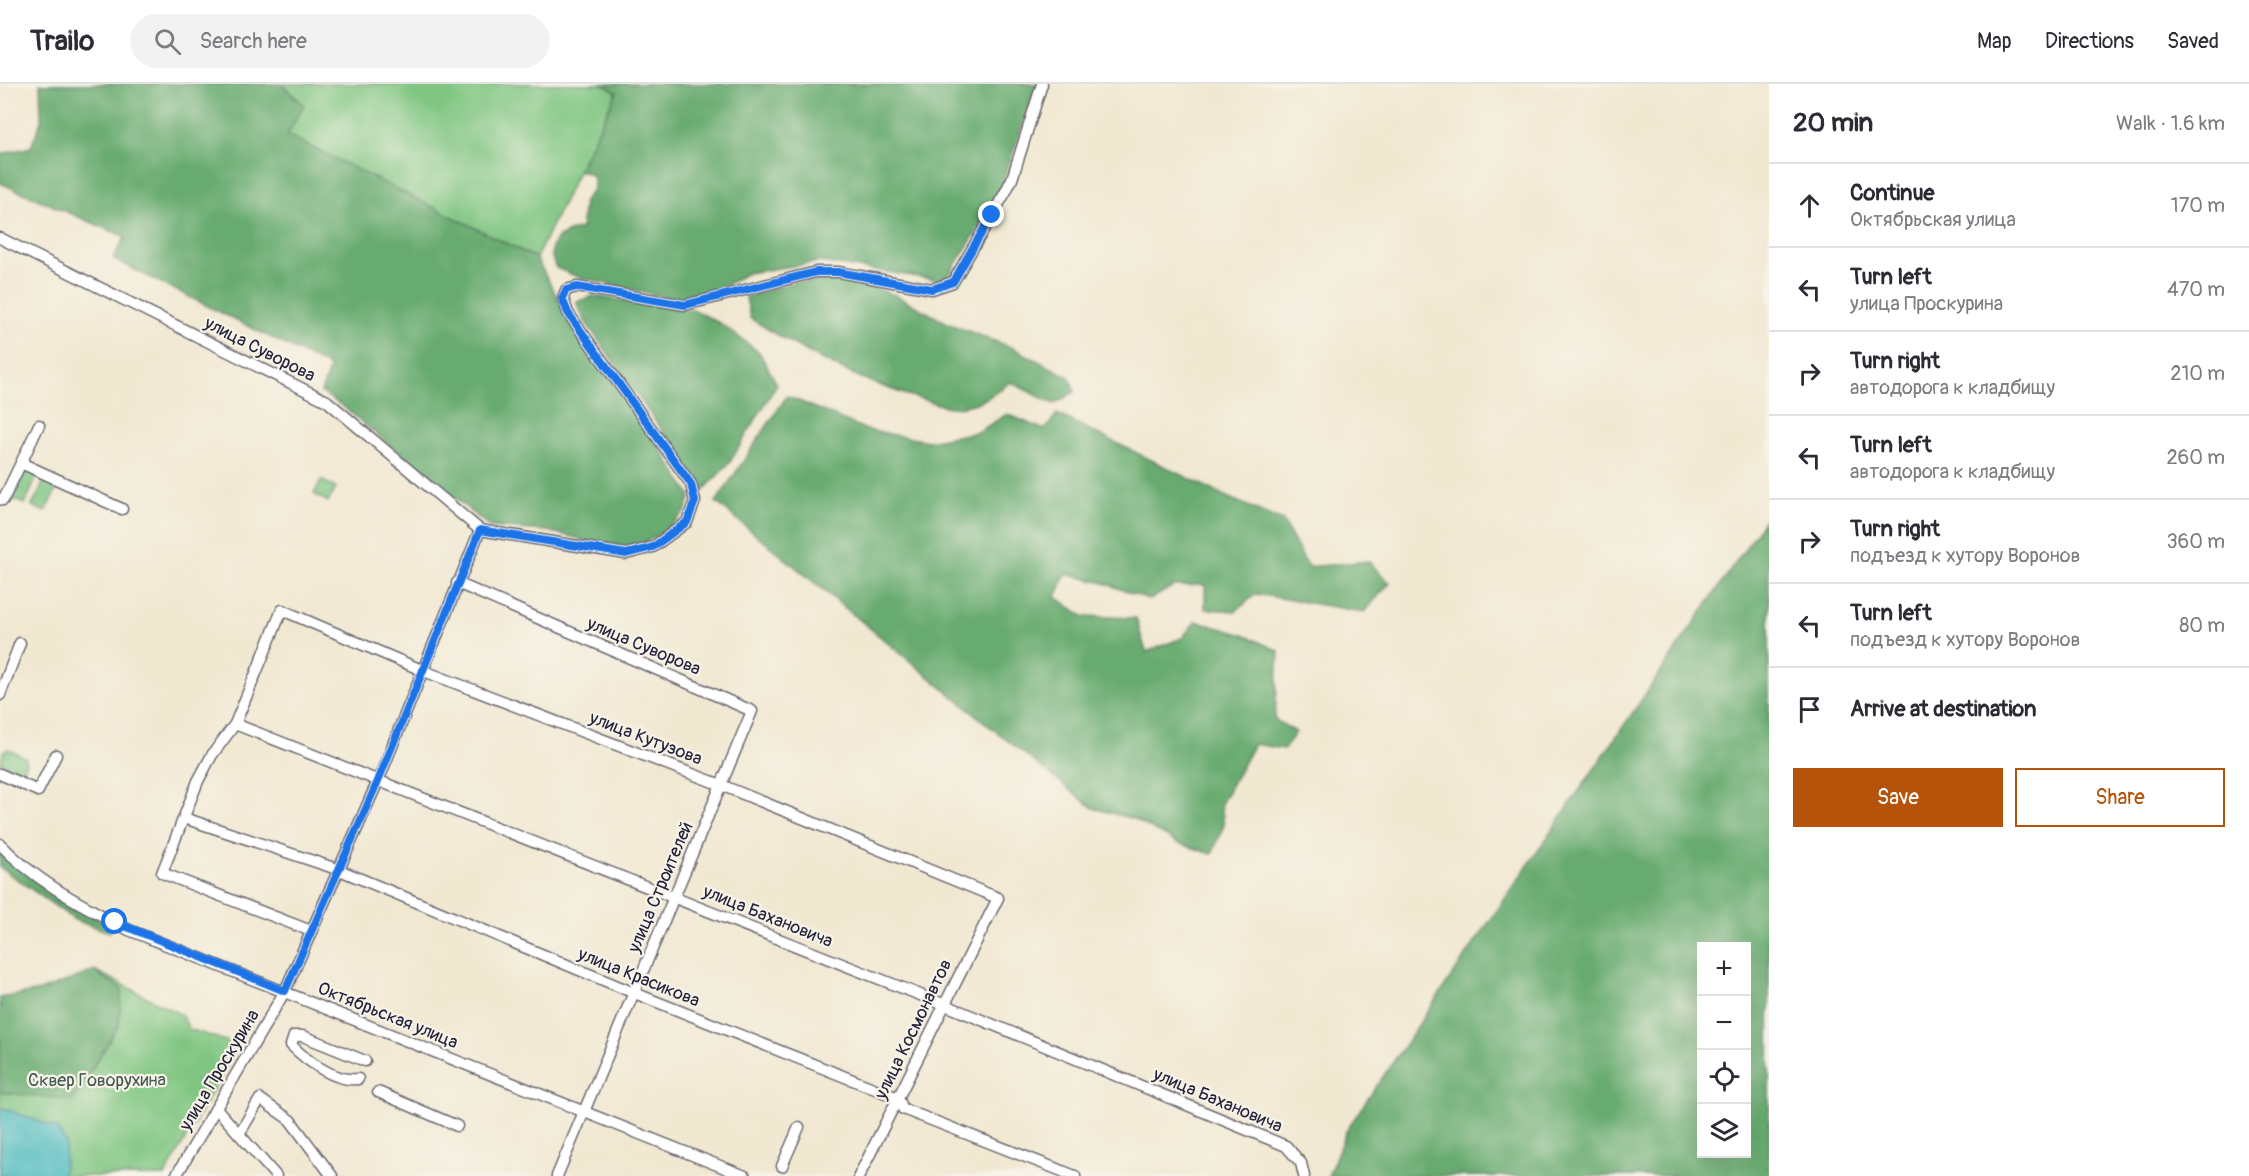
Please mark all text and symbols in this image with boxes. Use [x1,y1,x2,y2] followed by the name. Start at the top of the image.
[130,14,550,68] search box
[30,24,94,59] text: Trailo
[151,25,184,58] icon: search
[199,27,307,55] text: Search here
[1977,28,2012,55] text: Map
[2045,28,2134,55] text: Directions
[2167,28,2219,55] text: Saved
[1793,107,1873,139] text: 20 min
[2116,111,2225,136] text: Walk · 1.6 km
[1850,179,1934,207] text: Continue
[1793,189,1826,222] icon: ahead
[2171,193,2225,218] text: 170 m
[978,201,1004,227] route end
[1850,207,2016,232] text: Октябрьская улица
[1850,263,1932,291] text: Turn left
[1793,273,1826,306] icon: left
[2167,277,2225,302] text: 470 m
[1850,291,2003,316] text: улица Проскурина
[200,311,319,387] street label: улица Суворова
[1850,347,1940,375] text: Turn right
[1793,357,1826,390] icon: right
[2170,361,2225,386] text: 210 m
[1850,375,2055,400] text: автодорога к кладбищу
[1850,431,1932,459] text: Turn left
[1793,441,1826,474] icon: left
[2166,445,2225,470] text: 260 m
[1850,459,2055,484] text: автодорога к кладбищу
[1850,515,1940,543] text: Turn right
[1793,525,1826,558] icon: right
[2166,529,2225,554] text: 360 m
[1850,543,2080,568] text: подъезд к хутору Воронов
[1850,599,1932,627] text: Turn left
[1793,609,1826,642] icon: left
[582,612,704,681] street label: улица Суворова
[2179,613,2225,638] text: 80 m
[1850,627,2080,652] text: подъезд к хутору Воронов
[1793,693,1826,726] icon: arrive
[1850,695,2036,723] text: Arrive at destination
[585,706,706,771] street label: улица Кутузова
[1793,768,2003,827] button: Save
[2015,768,2225,827] button: Share
[622,818,698,957] street label: улица Строителей
[698,880,836,953] street label: улица Бахановича
[101,908,127,934] route start
[574,942,703,1012] street label: улица Красикова
[1697,942,1751,1158] map controls
[1697,942,1751,996] button: +
[869,955,957,1104] street label: улица Космонавтов
[314,977,461,1054] street label: Октябрьская улица
[1697,996,1751,1050] button: −
[174,1005,265,1136] street label: улица Проскурина
[1697,1050,1751,1104] button: locate
[1149,1062,1286,1138] street label: улица Бахановича
[28,1069,166,1092] park label: Сквер Говорухина
[1697,1104,1751,1158] button: layers

